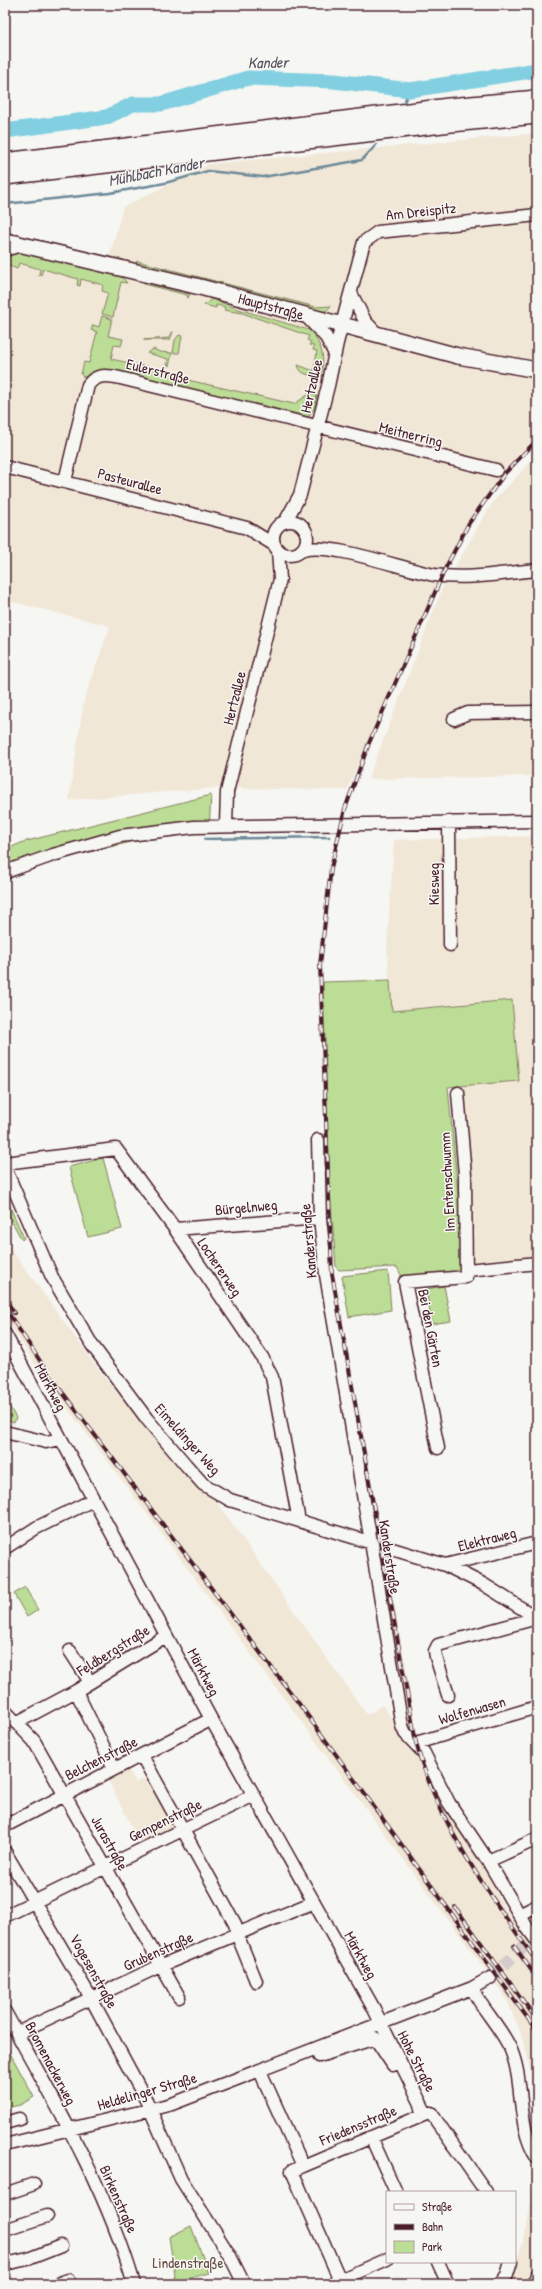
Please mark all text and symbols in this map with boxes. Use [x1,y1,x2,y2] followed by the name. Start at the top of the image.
[247,51,290,73] water label: Kander
[106,151,208,191] water label: Mühlbach Kander
[385,197,458,225] street label: Am Dreispitz
[236,287,306,325] street label: Hauptstraße
[124,353,192,389] street label: Eulerstraße
[295,357,327,415] street label: Hertzallee
[377,416,445,452] street label: Meitnerring
[95,462,165,500] street label: Pasteurallee
[217,669,251,727] street label: Hertzallee
[423,862,444,905] street label: Kiesweg
[434,1132,460,1232] street label: Im Entenschwumm
[214,1194,278,1220] street label: Bürgelnweg
[294,1203,322,1279] street label: Kanderstraße
[193,1233,248,1301] street label: Lochererweg
[413,1287,449,1369] street label: Bei den Gärten
[30,1359,73,1415] street label: Märktweg
[150,1399,226,1480] street label: Eimeldinger Weg
[374,1519,406,1596] street label: Kanderstraße
[456,1522,519,1556] street label: Elektraweg
[72,1619,154,1681] street label: Feldbergstraße
[183,1644,226,1700] street label: Märktweg
[436,1690,508,1730] street label: Wolfenwasen
[61,1731,141,1785] street label: Belchenstraße
[125,1793,205,1847] street label: Gempenstraße
[86,1812,134,1874] street label: Jurastraße
[120,1926,196,1976] street label: Grubenstraße
[339,1927,383,1983] street label: Märktweg
[65,1930,123,2012] street label: Vogesenstraße
[20,2018,82,2109] street label: Bromenackerweg
[393,2027,441,2095] street label: Hohe Straße
[95,2067,199,2115] street label: Heldelinger Straße
[315,2099,400,2151] street label: Friedensstraße
[95,2162,143,2236] street label: Birkenstraße
[386,2191,516,2263] legend
[422,2198,452,2215] text: Straße
[422,2218,443,2235] text: Bahn
[422,2238,442,2255] text: Park
[153,2252,223,2273] park label: Lindenstraße

